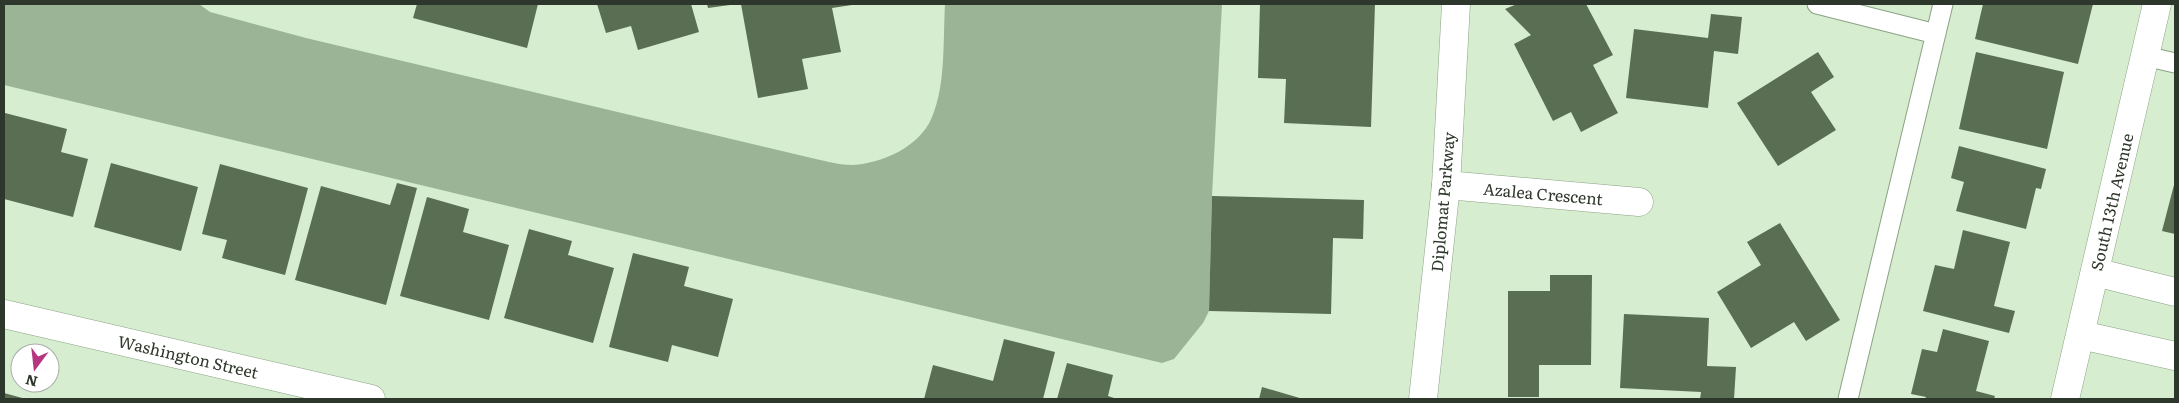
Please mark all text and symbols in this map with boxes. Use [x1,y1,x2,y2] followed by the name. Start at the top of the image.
[1424,130,1460,273] street label: Diplomat Parkway
[2084,131,2139,273] street label: South 13th Avenue
[1482,176,1604,210] street label: Azalea Crescent
[116,328,261,384] street label: Washington Street
[10,343,60,393] north arrow
[23,370,40,393] text: N

